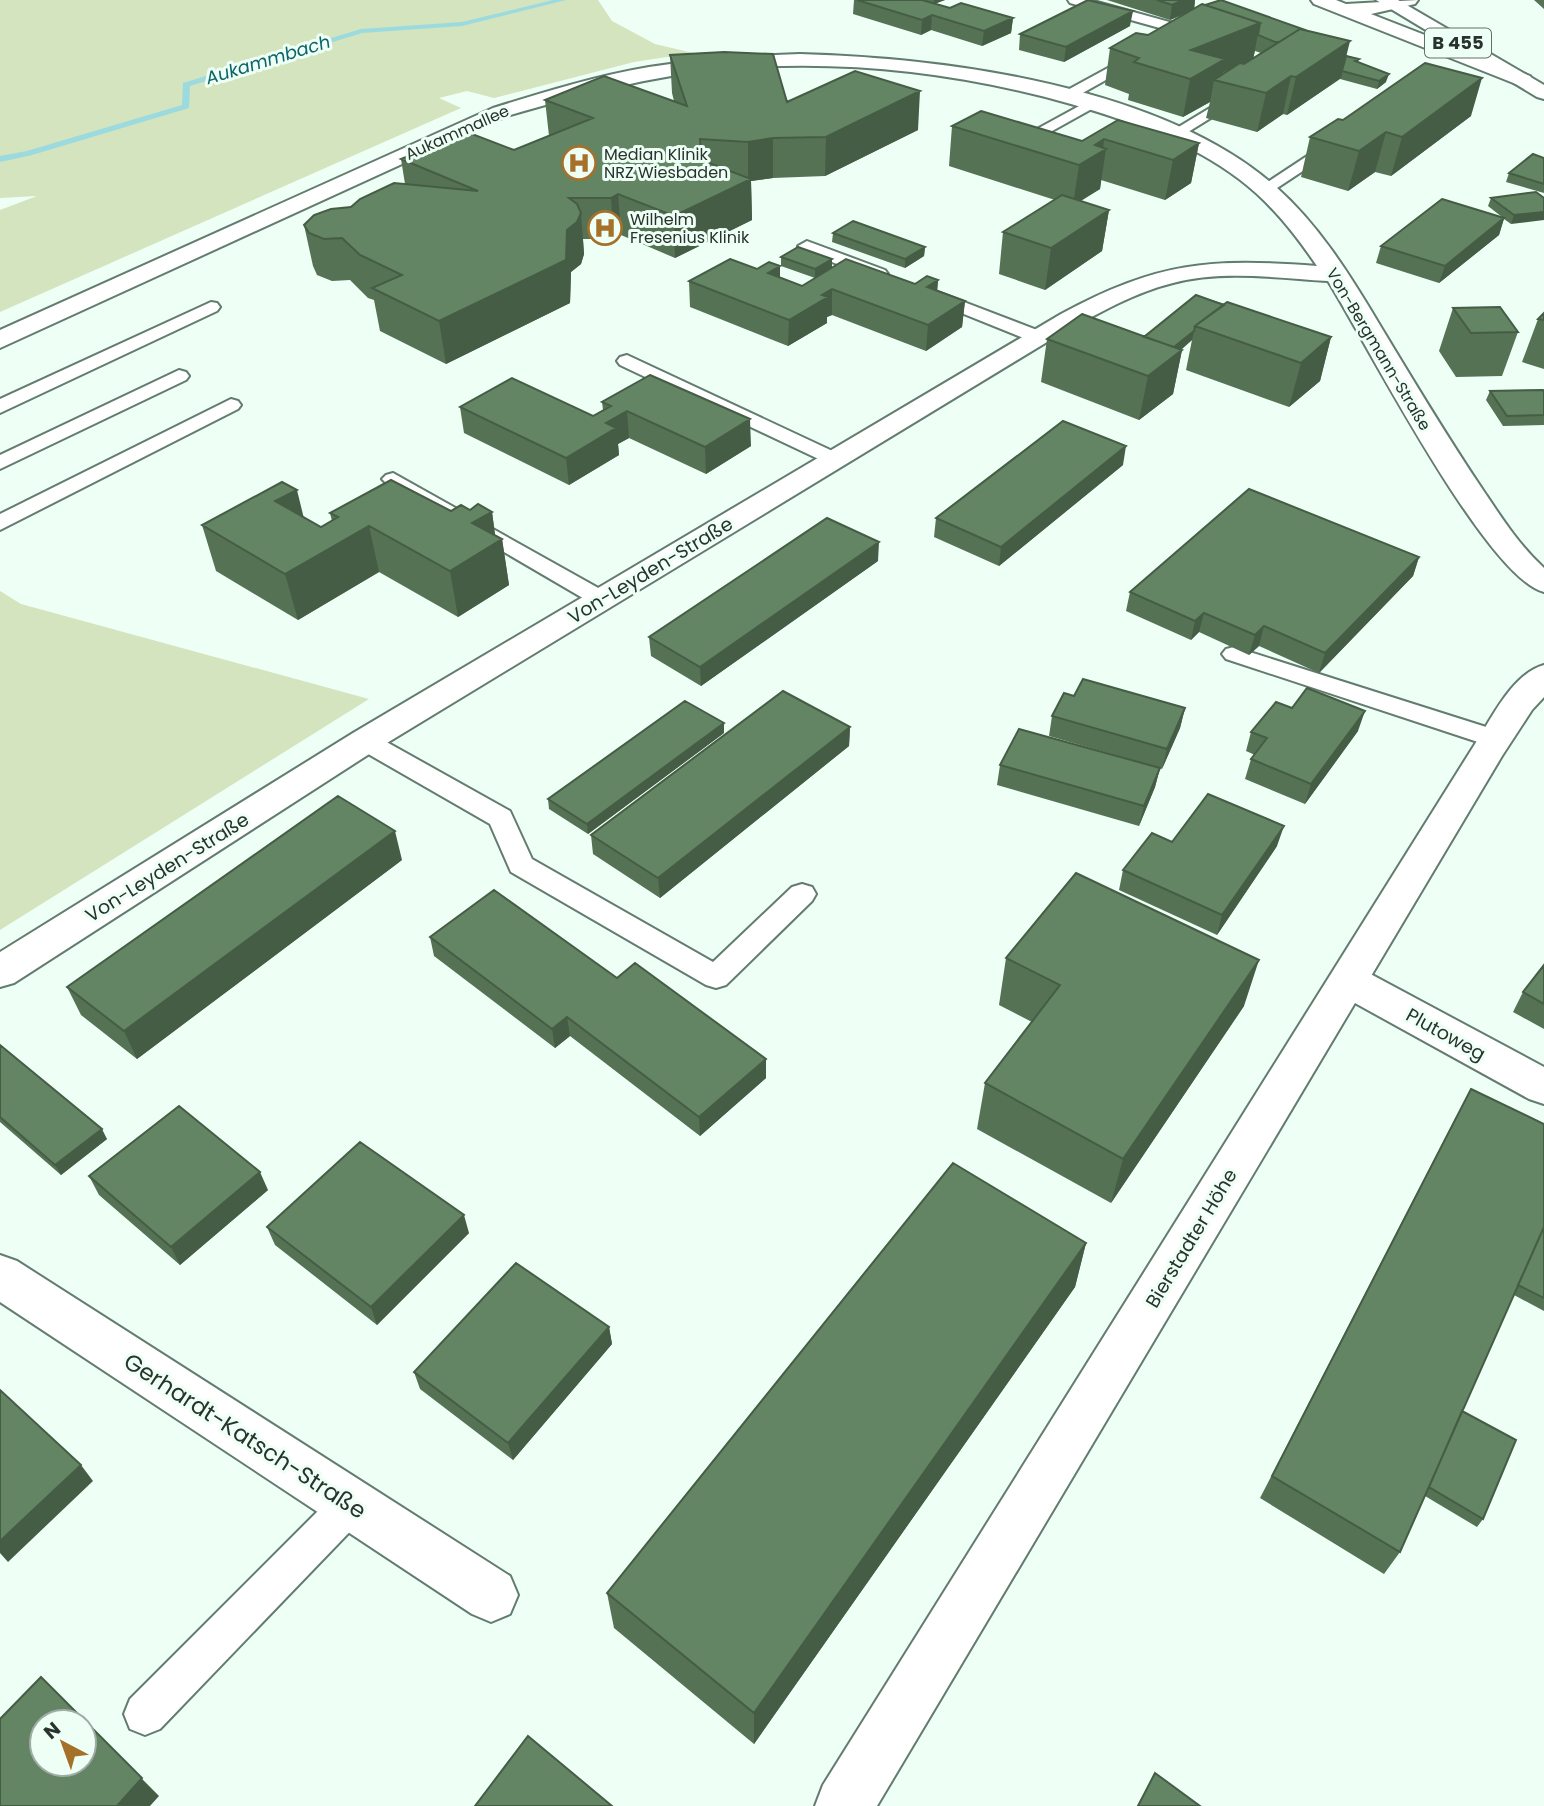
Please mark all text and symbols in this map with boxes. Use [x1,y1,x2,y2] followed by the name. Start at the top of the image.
[1425,28,1491,58] road number: B 455
[202,29,333,91] water label: Aukammbach
[402,99,513,166] street label: Aukammallee
[604,143,728,184] place label: Median Klinik NRZ Wiesbaden
[560,144,598,182] hospital icon: Median Klinik NRZ Wiesbaden
[630,208,750,249] place label: Wilhelm Fresenius Klinik
[586,209,624,247] hospital icon: Wilhelm Fresenius Klinik
[1321,264,1436,435] street label: Von-Bergmann-Straße
[563,510,738,630] street label: Von-Leyden-Straße
[80,806,254,929] street label: Von-Leyden-Straße
[1401,1002,1490,1067] street label: Plutoweg
[1139,1164,1244,1313] street label: Bierstadter Höhe
[118,1345,372,1527] street label: Gerhardt-Katsch-Straße
[28,1708,98,1778] north arrow
[38,1716,66,1745] text: N

